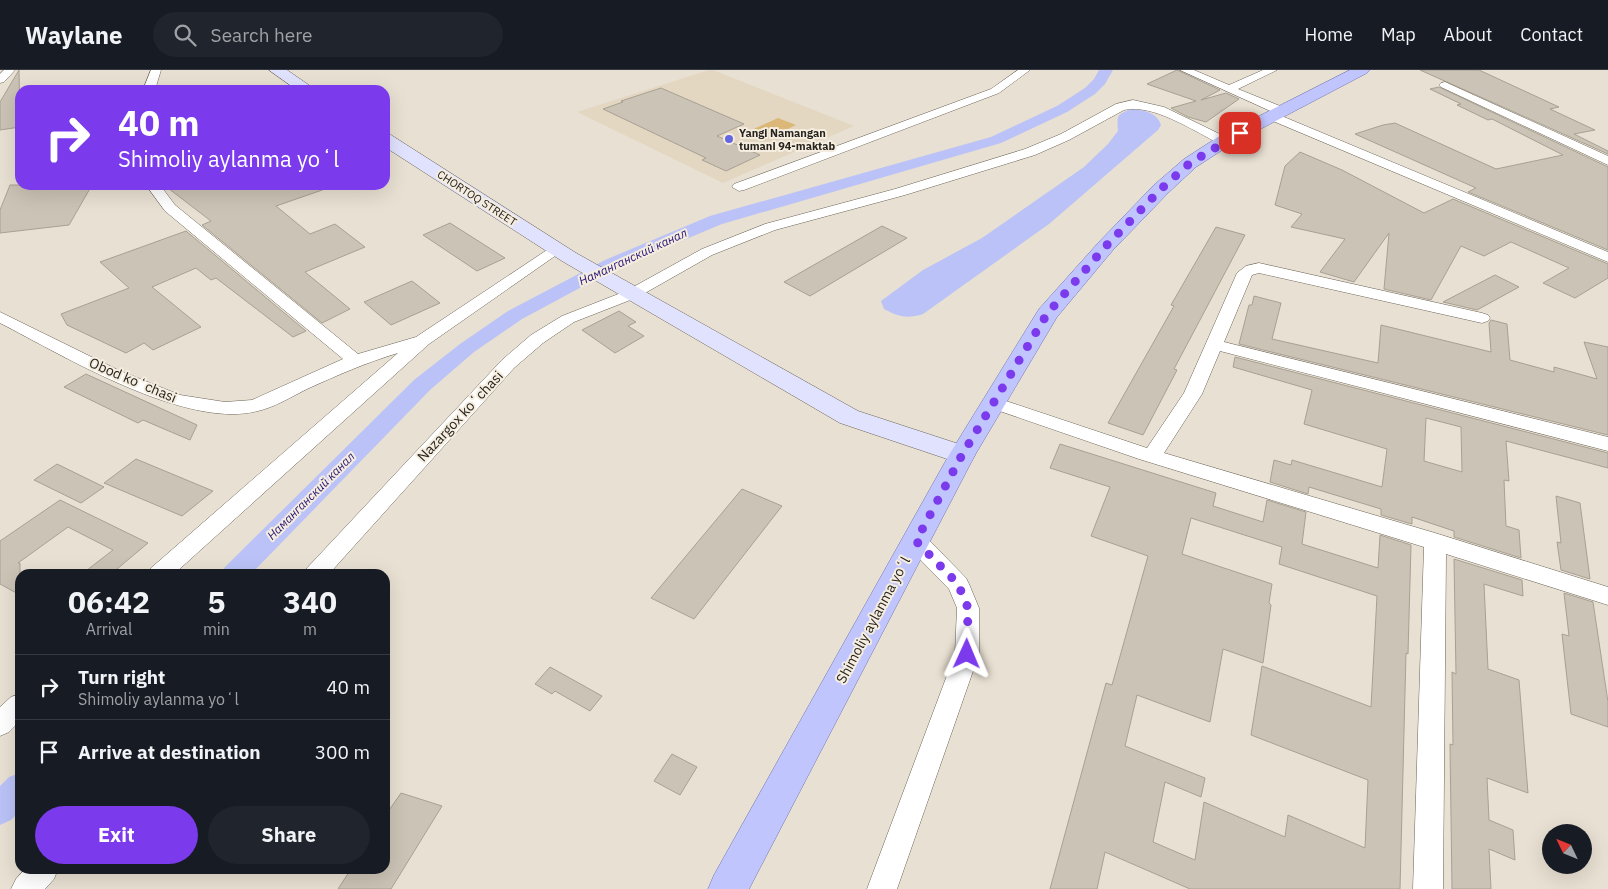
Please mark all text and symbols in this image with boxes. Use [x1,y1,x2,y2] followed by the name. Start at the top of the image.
[153,12,503,57] search box
[25,19,123,51] text: Waylane
[171,21,199,49] icon: search
[211,23,312,47] text: Search here
[1305,23,1353,46] text: Home
[1381,23,1416,46] text: Map
[1444,23,1492,46] text: About
[1520,23,1583,46] text: Contact
[118,100,200,146] text: 40 m
[35,105,100,170] icon: right
[1219,112,1261,154] pin
[1226,119,1254,147] icon: arrive
[739,126,836,153] place label: Yangi Namangan tumani 94-maktab
[723,133,735,145] marker: Yangi Namangan tumani 94-maktab
[118,144,339,173] text: Shimoliy aylanma yoʻl
[435,167,520,229] street label: CHORTOQ STREET
[576,225,690,288] water label: Наманганский канал
[86,353,180,407] street label: Obod koʻchasi
[413,367,507,465] street label: Nazargox koʻchasi
[264,448,358,543] water label: Наманганский канал
[832,553,914,686] street label: Shimoliy aylanma yoʻl
[68,582,150,621] text: 06:42
[207,582,225,621] text: 5
[283,582,337,621] text: 340
[86,619,132,639] text: Arrival
[203,619,230,639] text: min
[303,619,317,639] text: m
[940,627,992,679] position arrow
[78,665,165,689] text: Turn right
[35,673,63,701] icon: right
[326,675,370,699] text: 40 m
[78,689,239,709] text: Shimoliy aylanma yoʻl
[35,738,63,766] icon: arrive
[78,740,261,764] text: Arrive at destination
[315,740,370,764] text: 300 m
[35,806,198,864] button: Exit
[208,806,370,864] button: Share
[1542,824,1592,874] north arrow
[1542,824,1592,874] map controls

